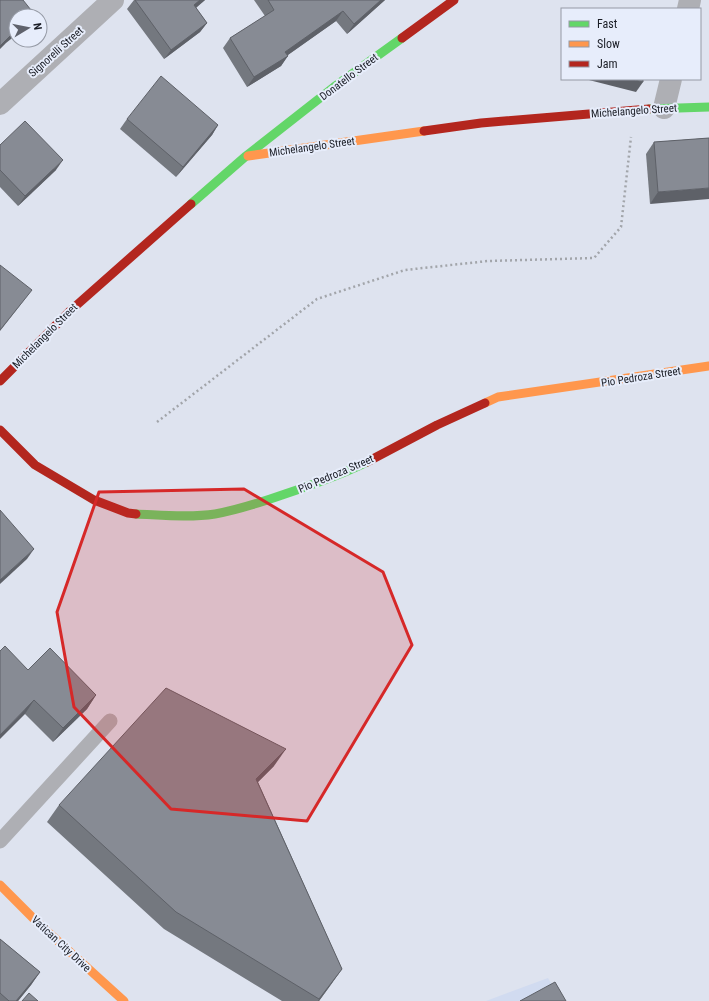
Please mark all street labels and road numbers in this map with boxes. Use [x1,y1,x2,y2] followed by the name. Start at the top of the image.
[26,24,86,80] street label: Signorelli Street
[317,51,381,103] street label: Donatello Street
[590,102,678,120] street label: Michelangelo Street
[268,135,356,159] street label: Michelangelo Street
[10,301,80,371] street label: Michelangelo Street
[600,364,682,390] street label: Pio Pedroza Street
[296,452,376,496] street label: Pio Pedroza Street
[29,913,93,975] street label: Vatican City Drive

